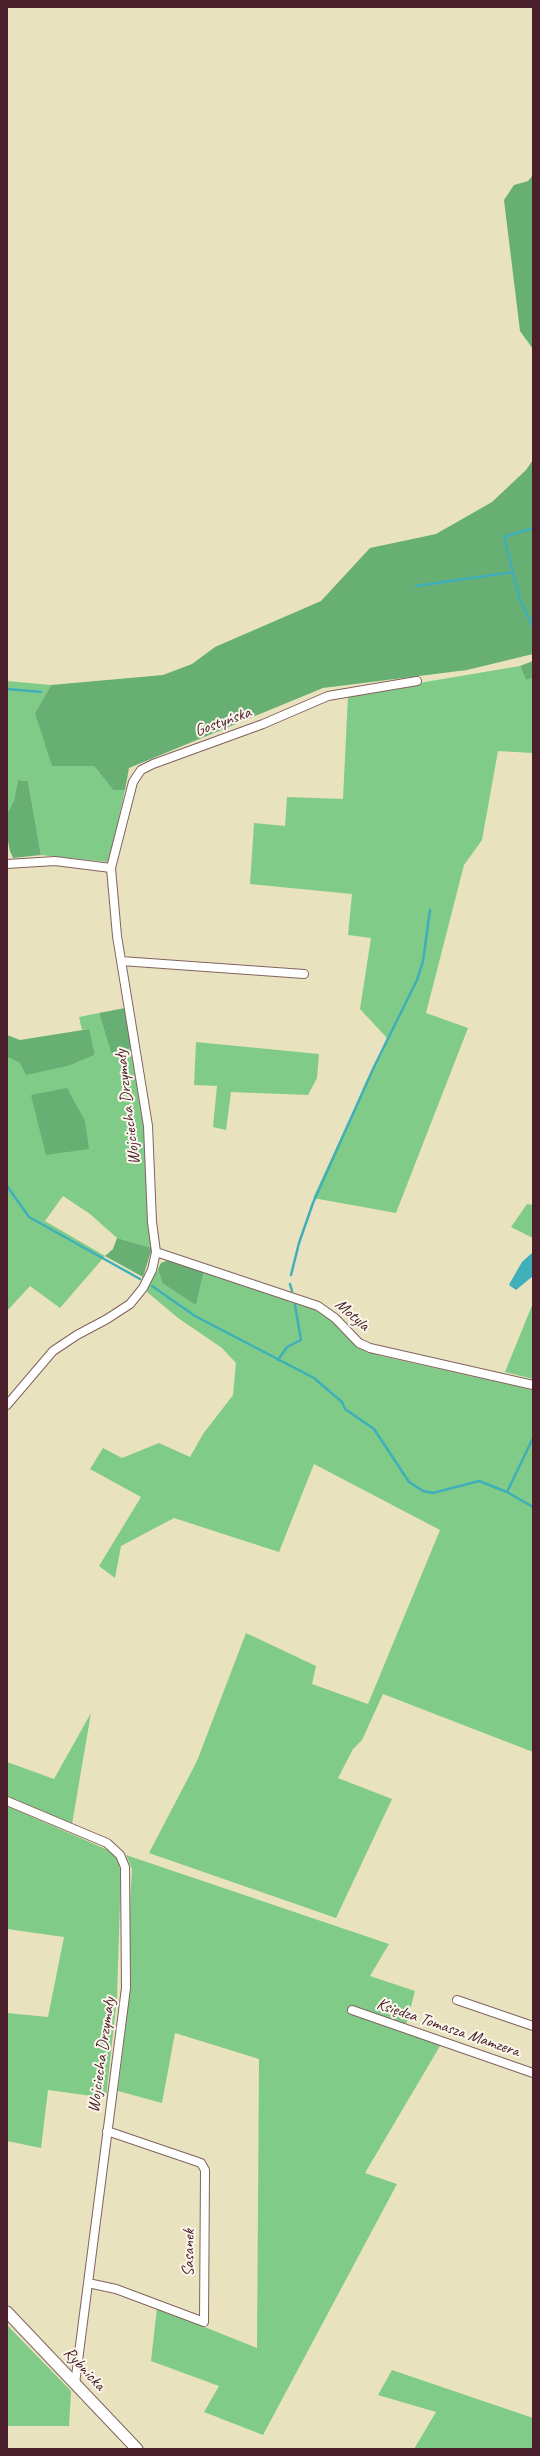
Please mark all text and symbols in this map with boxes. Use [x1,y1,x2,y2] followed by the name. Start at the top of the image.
[192,702,254,742] street label: Gostyńska
[111,1048,145,1166] street label: Wojciecha Drzymały
[330,1294,374,1336] street label: Motyla
[374,1994,522,2062] street label: Księdza Tomasza Mamzera
[84,1996,120,2114] street label: Wojciecha Drzymały
[178,2229,200,2277] street label: Sasanek
[59,2343,109,2395] street label: Rybnicka

